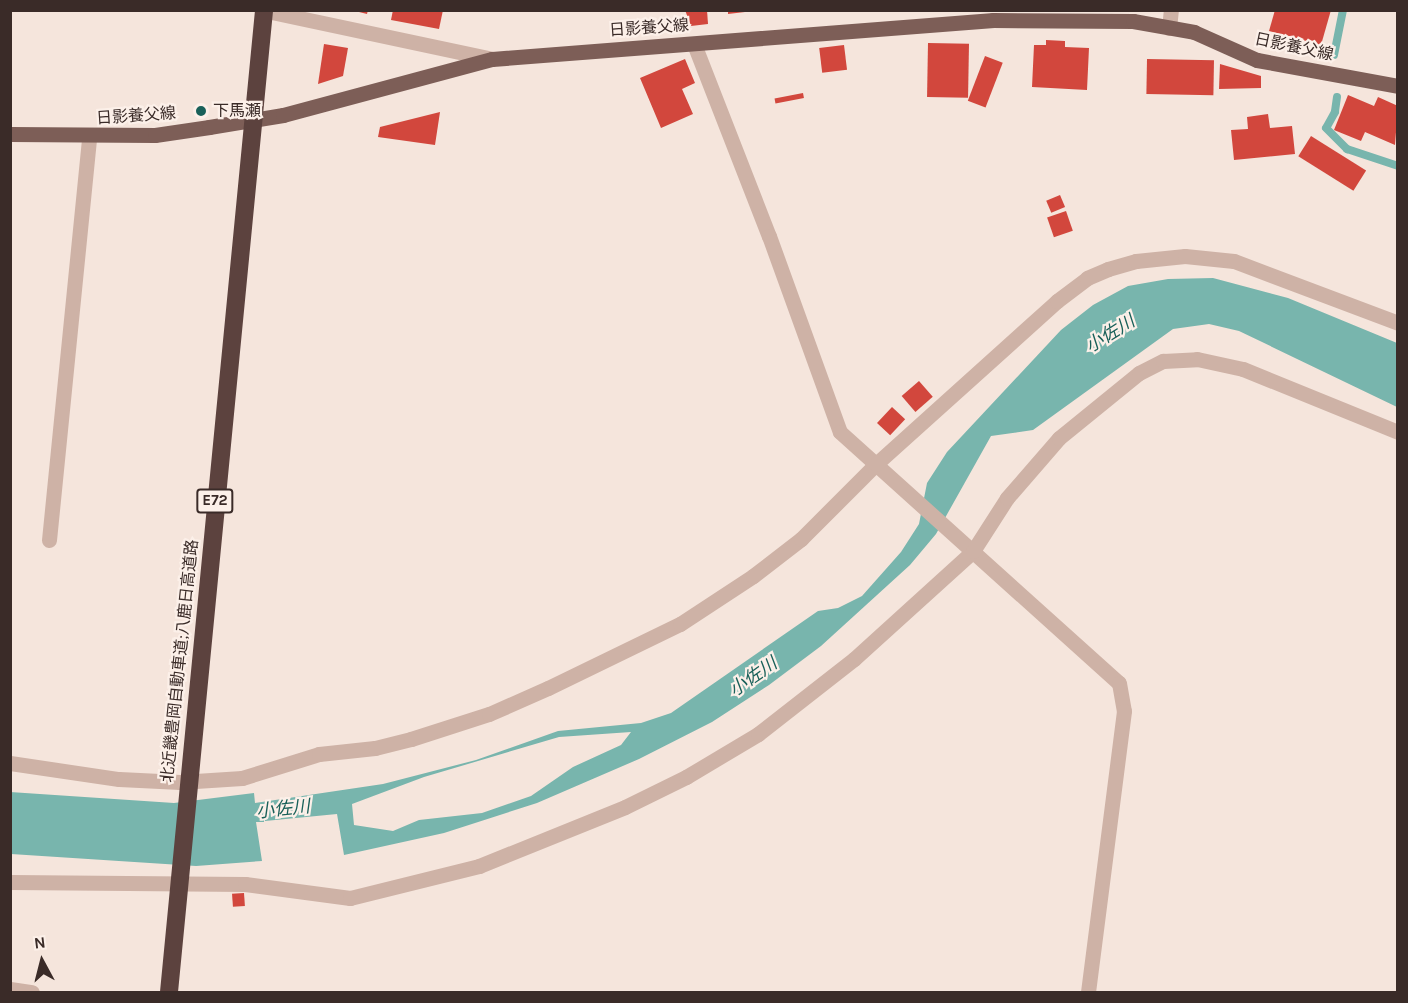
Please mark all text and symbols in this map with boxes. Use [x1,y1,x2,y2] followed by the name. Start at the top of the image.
[608,16,690,40] street label: 日影養父線
[1253,29,1335,65] street label: 日影養父線
[213,101,261,121] place label: 下馬瀬
[95,104,177,128] street label: 日影養父線
[194,104,208,118] marker: 下馬瀬
[1081,311,1139,357] water label: 小佐川
[196,489,234,513] road number: E72
[158,539,202,783] street label: 北近畿豊岡自動車道;八鹿日高道路
[725,653,781,701] water label: 小佐川
[255,795,311,823] water label: 小佐川
[12,931,72,991] north arrow
[33,933,47,953] text: N

